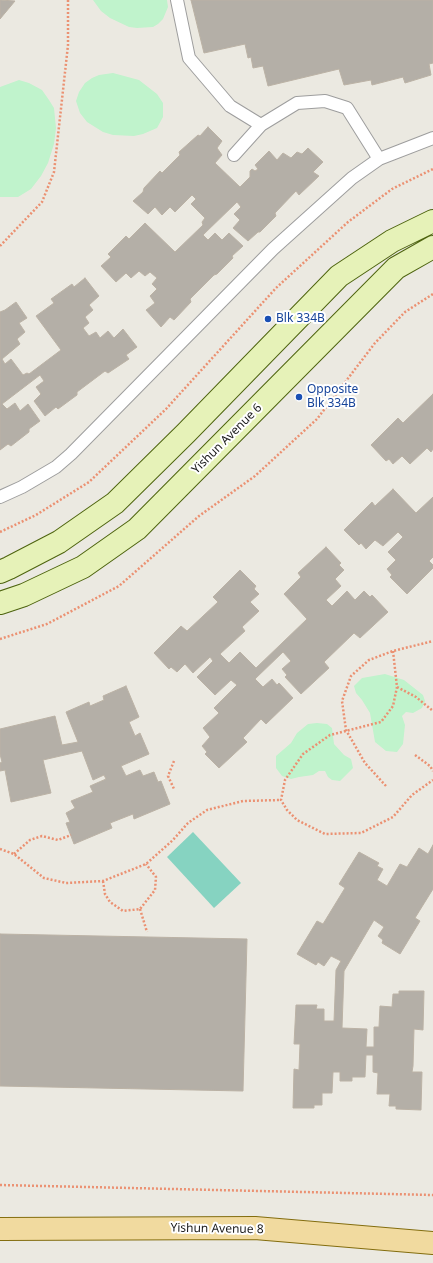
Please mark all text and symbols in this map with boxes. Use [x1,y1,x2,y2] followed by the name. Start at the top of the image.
[276,312,325,326] place label: Blk 334B
[263,314,273,324] marker: Blk 334B
[307,383,358,411] place label: Opposite Blk 334B
[294,392,304,402] marker: Opposite Blk 334B
[189,401,265,477] street label: Yishun Avenue 6
[170,1221,264,1237] street label: Yishun Avenue 8

